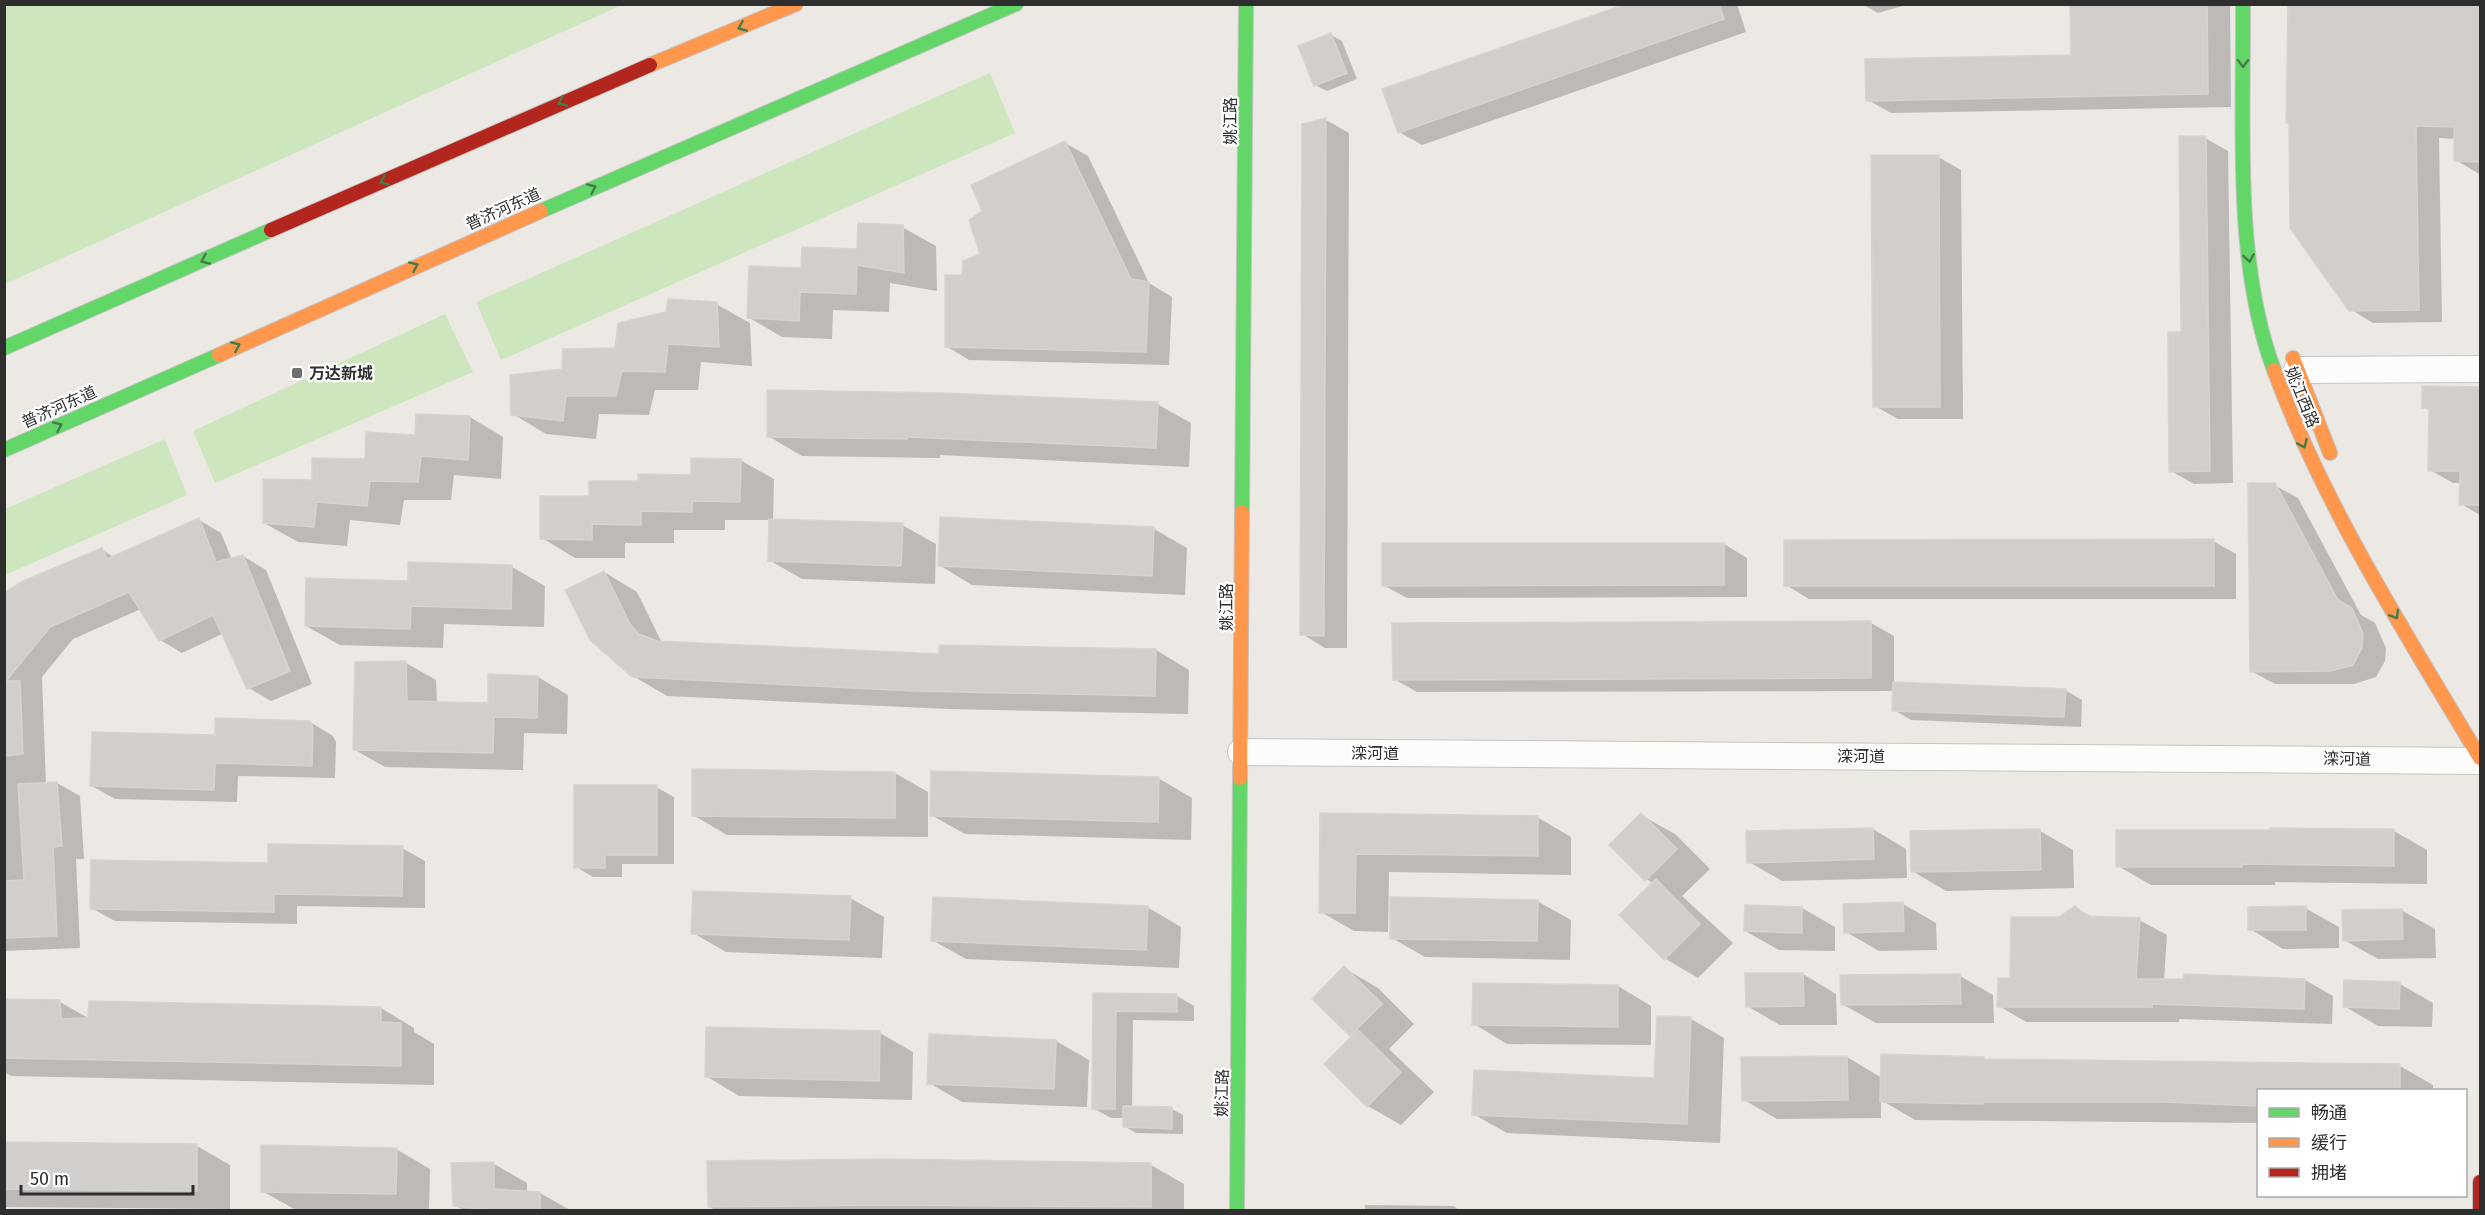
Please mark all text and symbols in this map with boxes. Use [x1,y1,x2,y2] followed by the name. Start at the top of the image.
[737,20,748,32] one-way arrow
[2237,58,2250,67] one-way arrow
[557,95,568,107] one-way arrow
[1221,97,1240,145] street label: 姚江路
[379,174,390,186] one-way arrow
[586,183,597,195] one-way arrow
[463,184,543,234] street label: 普济河东道
[201,253,212,265] one-way arrow
[2242,253,2254,262] one-way arrow
[407,262,418,274] one-way arrow
[229,341,240,353] one-way arrow
[309,364,373,383] place label: 万达新城
[2281,364,2323,430] street label: 姚江西路
[290,366,304,380] marker: 万达新城
[19,382,99,432] street label: 普济河东道
[51,421,62,433] one-way arrow
[2296,437,2308,448] one-way arrow
[1217,583,1236,631] street label: 姚江路
[2388,609,2400,619] one-way arrow
[1351,744,1399,763] street label: 滦河道
[1837,747,1885,766] street label: 滦河道
[2323,749,2371,769] street label: 滦河道
[1212,1069,1232,1117] street label: 姚江路
[2257,1089,2467,1197] legend
[2311,1102,2347,1124] text: 畅通
[2311,1132,2347,1154] text: 缓行
[21,1158,194,1196] scale bar
[2311,1162,2347,1184] text: 拥堵
[30,1168,69,1190] text: 50 m

